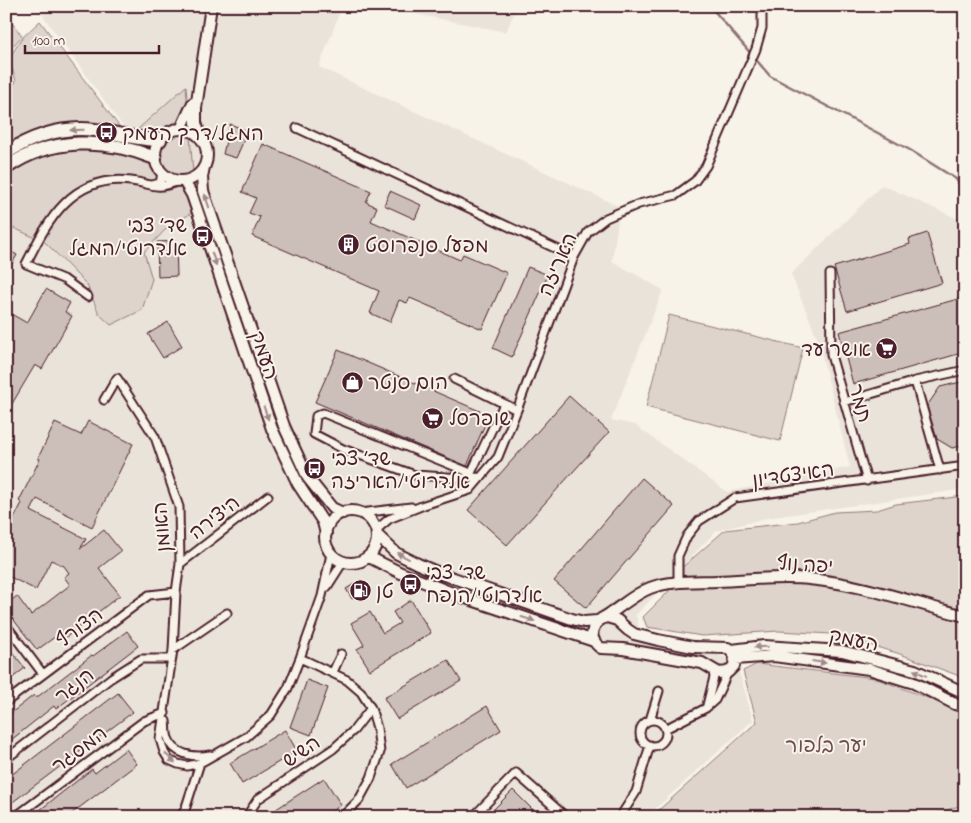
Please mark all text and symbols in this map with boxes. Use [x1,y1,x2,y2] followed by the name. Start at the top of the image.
[25,22,159,54] scale bar
[32,30,65,52] text: 100 m
[94,121,118,145] bus stop icon: המגל/דרך העמק
[122,121,264,150] place label: המגל/דרך העמק
[69,126,85,134] one-way arrow
[203,193,211,208] one-way arrow
[69,213,187,265] place label: שד׳ צבי אלדרוטי/המגל
[191,224,215,248] bus stop icon: שד׳ צבי אלדרוטי/המגל
[532,229,586,301] street label: האריזה
[337,233,361,257] building icon: מפעל סנפרוסט
[365,233,489,262] place label: מפעל סנפרוסט
[210,251,218,266] one-way arrow
[241,327,285,384] street label: העמק
[801,337,871,366] place label: אושר עד
[875,337,899,361] supermarket icon: אושר עד
[340,370,364,394] shop icon: הום סנטר
[368,370,448,399] place label: הום סנטר
[839,381,878,426] street label: תמר
[263,405,270,420] one-way arrow
[421,406,445,430] supermarket icon: שופרסל
[449,406,511,435] place label: שופרסל
[331,446,470,498] place label: שד׳ צבי אלדרוטי/האריזה
[750,456,836,497] street label: האיצטדיון
[303,457,327,481] bus stop icon: שד׳ צבי אלדרוטי/האריזה
[184,490,247,548] street label: היצירה
[147,501,180,553] street label: האומן
[776,550,834,583] street label: יפה נוף
[396,552,410,560] one-way arrow
[426,560,543,612] place label: שד׳ צבי אלדרוטי/הנפח
[398,572,422,596] bus stop icon: שד׳ צבי אלדרוטי/הנפח
[348,579,372,603] fuel station icon: טן
[376,579,394,608] place label: טן
[51,602,110,656] street label: הצורף
[520,616,535,624] one-way arrow
[826,622,881,660] street label: העמק
[753,643,769,651] one-way arrow
[811,658,827,666] one-way arrow
[50,662,101,712] street label: הנגר
[913,669,927,677] one-way arrow
[47,720,114,782] street label: המסגר
[278,730,327,776] street label: השיש
[785,733,867,762] park label: יער בלפור
[164,752,176,764] one-way arrow

